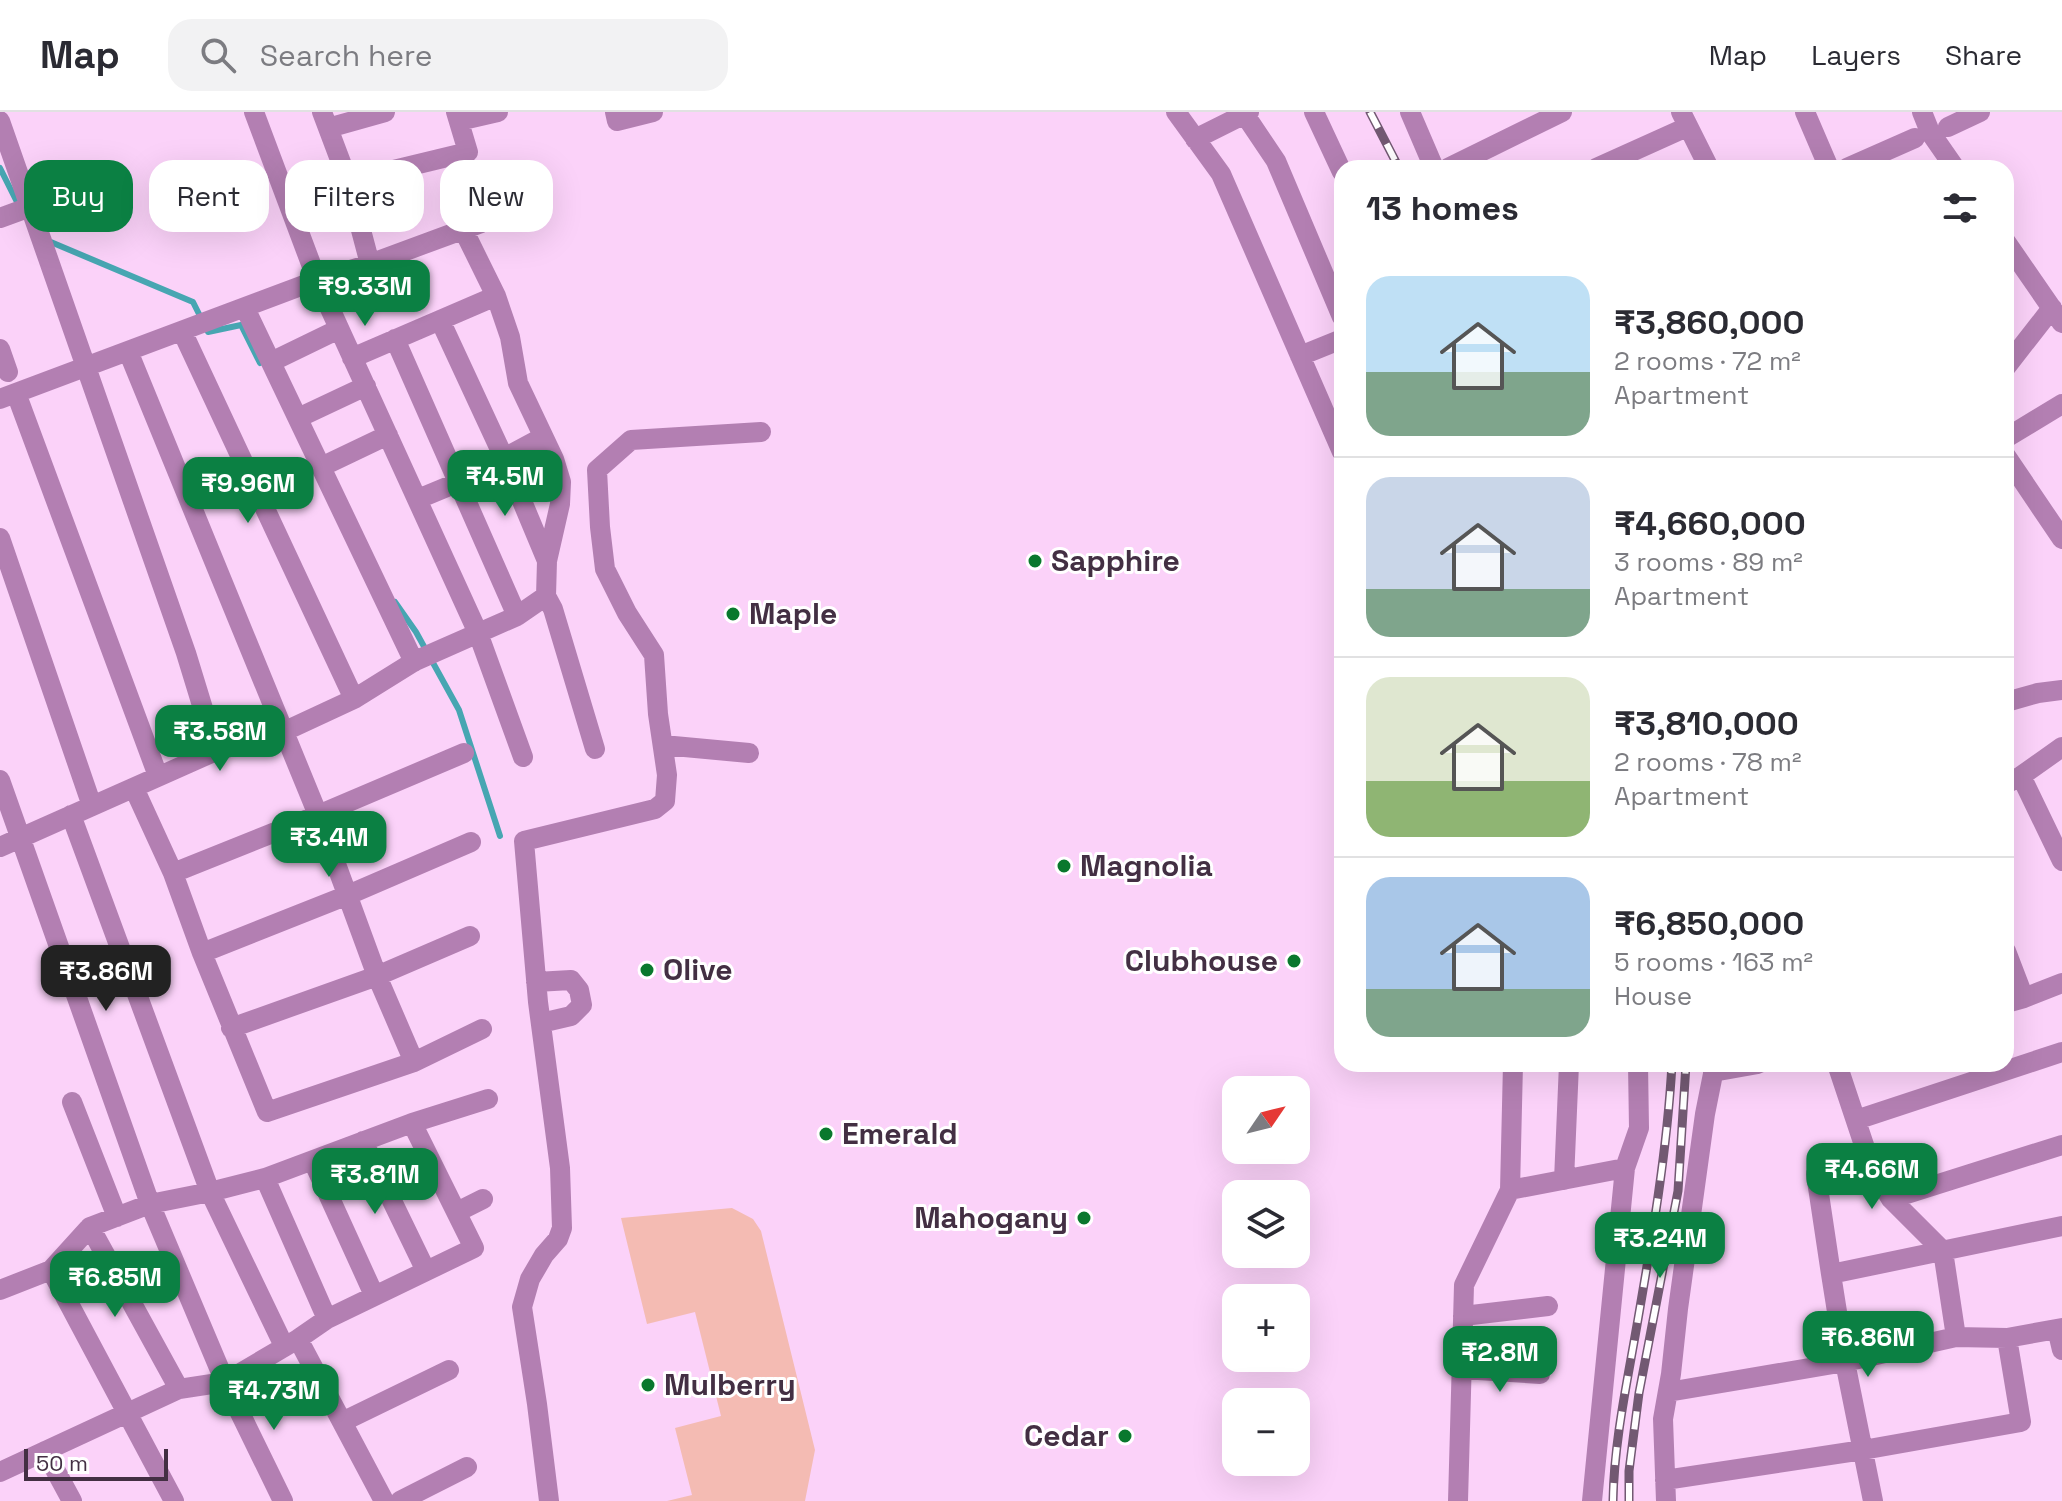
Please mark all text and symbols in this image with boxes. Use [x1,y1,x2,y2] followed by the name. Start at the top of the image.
[168,19,728,91] search box
[40,31,120,79] text: Map
[196,33,240,77] icon: search
[260,36,433,75] text: Search here
[1709,37,1767,73] text: Map
[1811,37,1901,73] text: Layers
[1945,37,2022,73] text: Share
[24,160,133,232] chip: Buy
[149,160,269,232] chip: Rent
[285,160,424,232] chip: Filters
[440,160,553,232] chip: New
[1938,186,1982,230] icon: filters
[1366,187,1519,230] text: 13 homes
[300,260,430,328] pin: ₹9.33M
[318,269,412,303] text: ₹9.33M
[1614,301,1805,344] text: ₹3,860,000
[1430,308,1526,404] icon: home
[1614,344,1801,378] text: 2 rooms · 72 m²
[1614,378,1749,412] text: Apartment
[449,450,561,518] pin: ₹4.5M
[183,457,313,525] pin: ₹9.96M
[466,459,545,493] text: ₹4.5M
[201,466,295,500] text: ₹9.96M
[1614,502,1806,545] text: ₹4,660,000
[1430,509,1526,605] icon: home
[1051,541,1180,580] place label: Sapphire
[1614,545,1803,579] text: 3 rooms · 89 m²
[1026,552,1044,570] marker: Sapphire
[1614,579,1749,613] text: Apartment
[749,594,837,633] place label: Maple
[724,605,742,623] marker: Maple
[1614,702,1799,745] text: ₹3,810,000
[155,705,285,773] pin: ₹3.58M
[1430,709,1526,805] icon: home
[173,714,267,748] text: ₹3.58M
[1614,745,1801,779] text: 2 rooms · 78 m²
[1614,779,1749,813] text: Apartment
[273,811,385,879] pin: ₹3.4M
[289,820,369,854] text: ₹3.4M
[1080,846,1213,885] place label: Magnolia
[1055,857,1073,875] marker: Magnolia
[1614,902,1804,945] text: ₹6,850,000
[1430,909,1526,1005] icon: home
[1125,941,1278,980] place label: Clubhouse
[41,945,171,1013] pin: ₹3.86M
[1614,945,1813,979] text: 5 rooms · 163 m²
[663,950,733,989] place label: Olive
[1285,952,1303,970] marker: Clubhouse
[59,954,153,988] text: ₹3.86M
[638,961,656,979] marker: Olive
[1614,979,1692,1013] text: House
[1222,1076,1310,1164] north arrow
[1222,1076,1310,1476] map controls
[842,1114,958,1153] place label: Emerald
[817,1125,835,1143] marker: Emerald
[1807,1143,1937,1211] pin: ₹4.66M
[310,1148,440,1216] pin: ₹3.81M
[1824,1152,1920,1186] text: ₹4.66M
[330,1157,420,1191] text: ₹3.81M
[1222,1180,1310,1268] button: layers
[914,1198,1068,1237] place label: Mahogany
[1075,1209,1093,1227] marker: Mahogany
[1595,1212,1725,1280] pin: ₹3.24M
[1613,1221,1707,1255] text: ₹3.24M
[50,1251,180,1319] pin: ₹6.85M
[68,1260,162,1294] text: ₹6.85M
[1222,1284,1310,1372] button: +
[1803,1311,1933,1379] pin: ₹6.86M
[1821,1320,1915,1354] text: ₹6.86M
[1444,1326,1556,1394] pin: ₹2.8M
[1461,1335,1539,1369] text: ₹2.8M
[209,1364,339,1432] pin: ₹4.73M
[664,1365,796,1404] place label: Mulberry
[228,1373,320,1407] text: ₹4.73M
[639,1376,657,1394] marker: Mulberry
[1222,1388,1310,1476] button: −
[1024,1416,1109,1455] place label: Cedar
[1116,1427,1134,1445] marker: Cedar
[24,1445,168,1481] scale bar
[36,1449,88,1477] text: 50 m

